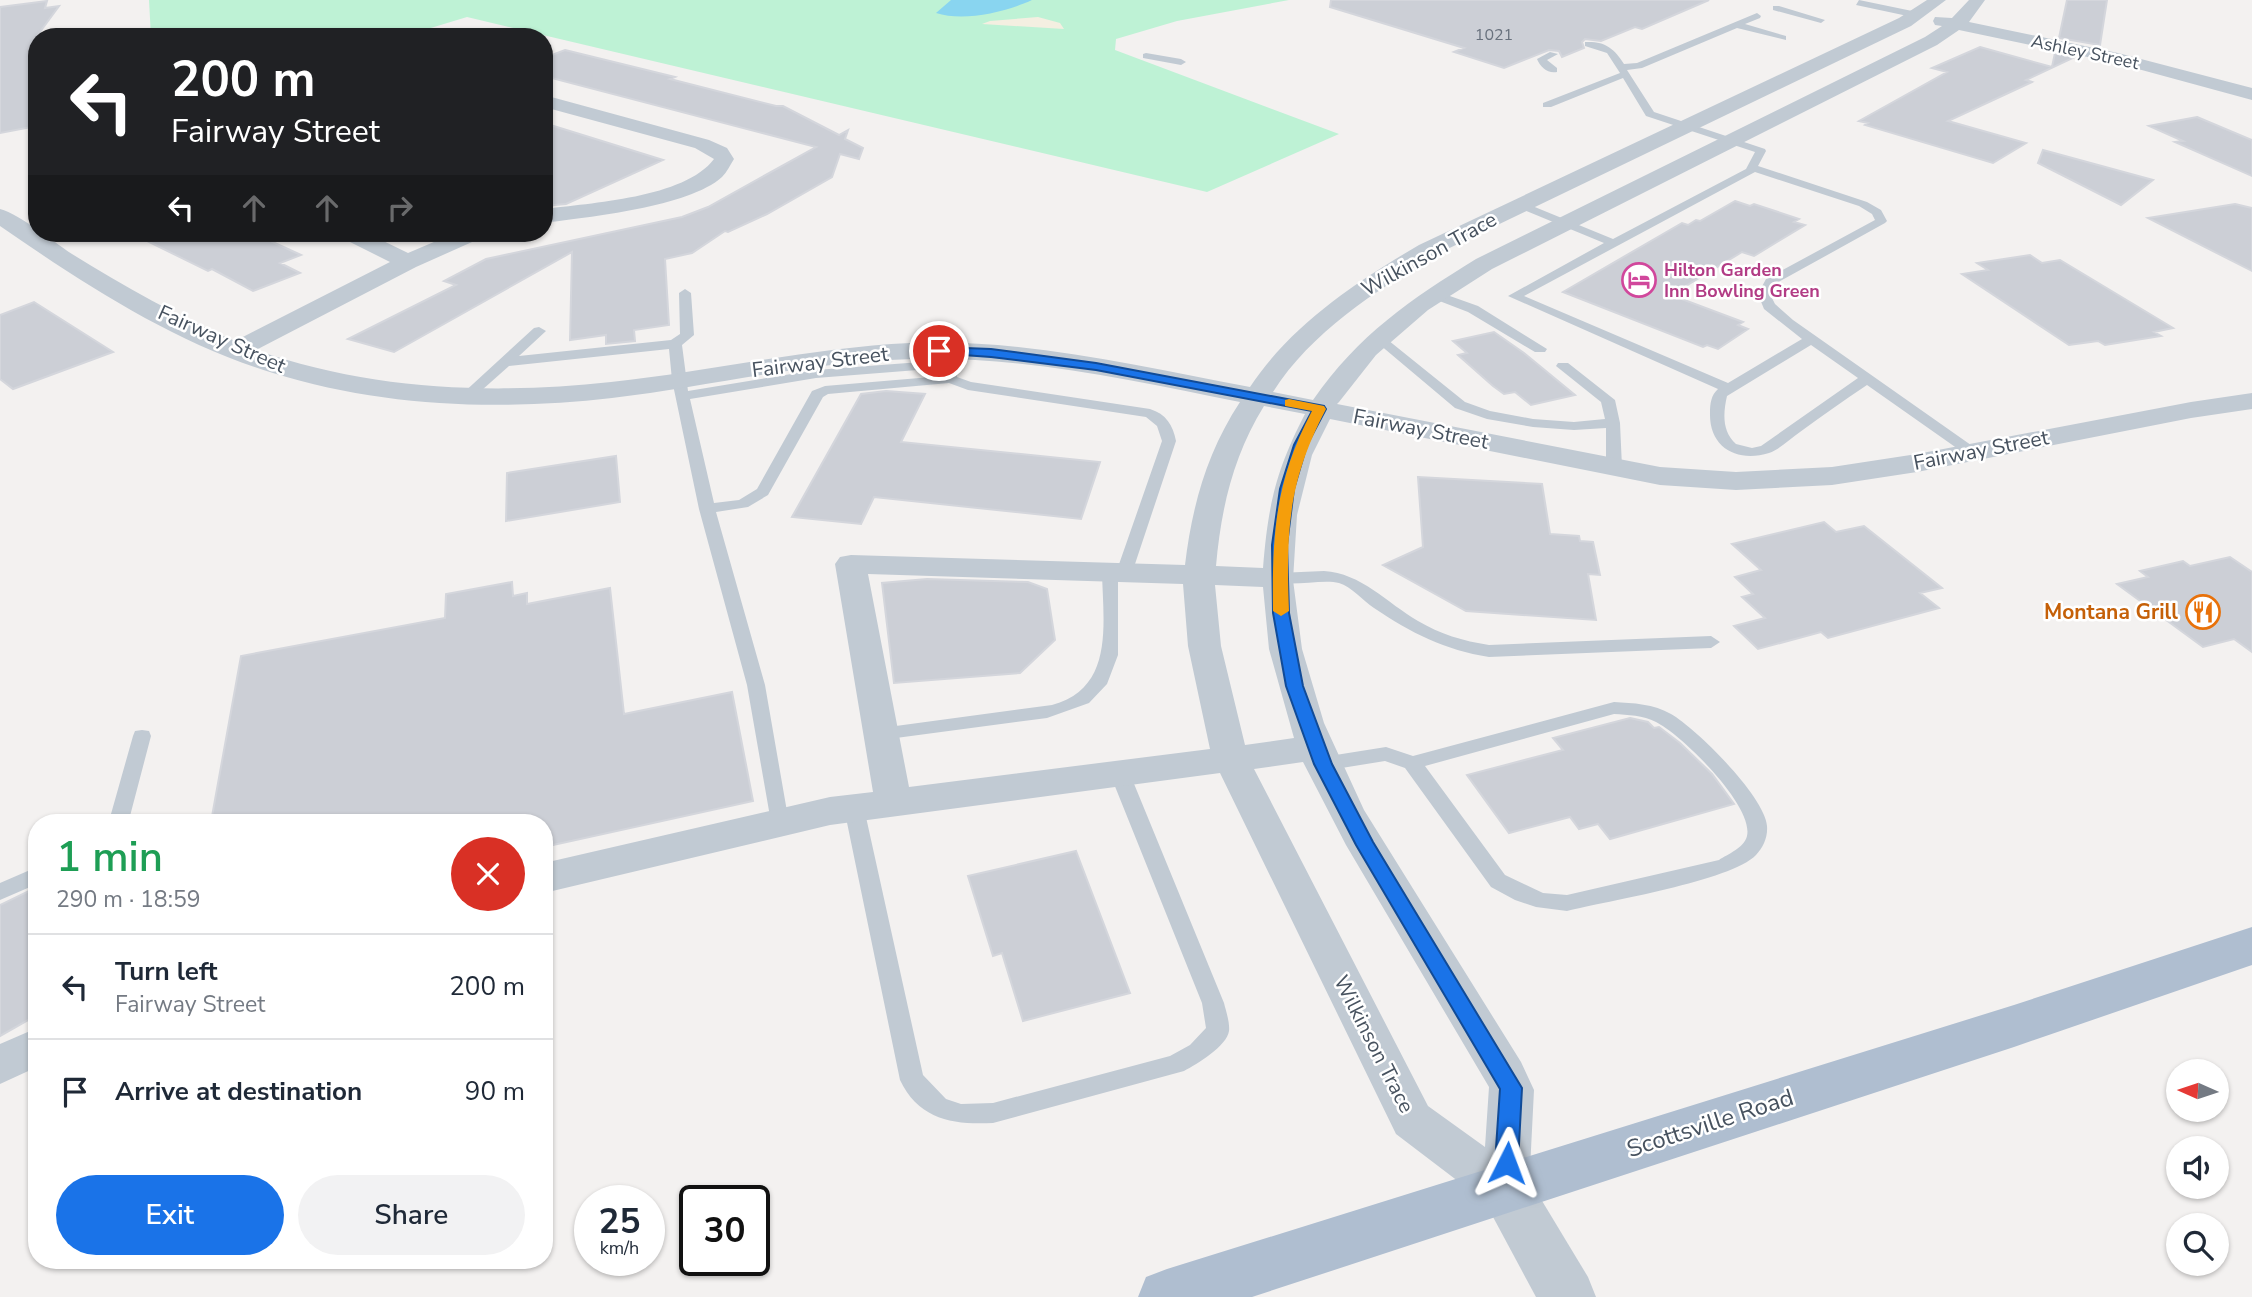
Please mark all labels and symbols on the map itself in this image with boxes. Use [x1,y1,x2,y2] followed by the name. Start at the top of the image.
[1475,24,1513,46] house number: 1021
[2029,29,2142,75] street label: Ashley Street
[1356,205,1502,303] street label: Wilkinson Trace
[1664,258,1820,303] place label: Hilton Garden Inn Bowling Green
[1620,261,1658,299] hotel icon: Hilton Garden Inn Bowling Green
[154,298,291,380] street label: Fairway Street
[909,321,969,381] pin
[750,340,890,384] street label: Fairway Street
[1351,402,1492,456] street label: Fairway Street
[1911,423,2052,477] street label: Fairway Street
[2184,593,2222,631] restaurant icon: Montana Grill
[2044,598,2178,626] place label: Montana Grill
[1327,970,1421,1118] street label: Wilkinson Trace
[2166,1059,2230,1122] north arrow
[1623,1081,1797,1165] street label: Scottsville Road
[1470,1126,1544,1200] position arrow
[679,1185,770,1276] speed limit sign: 30

